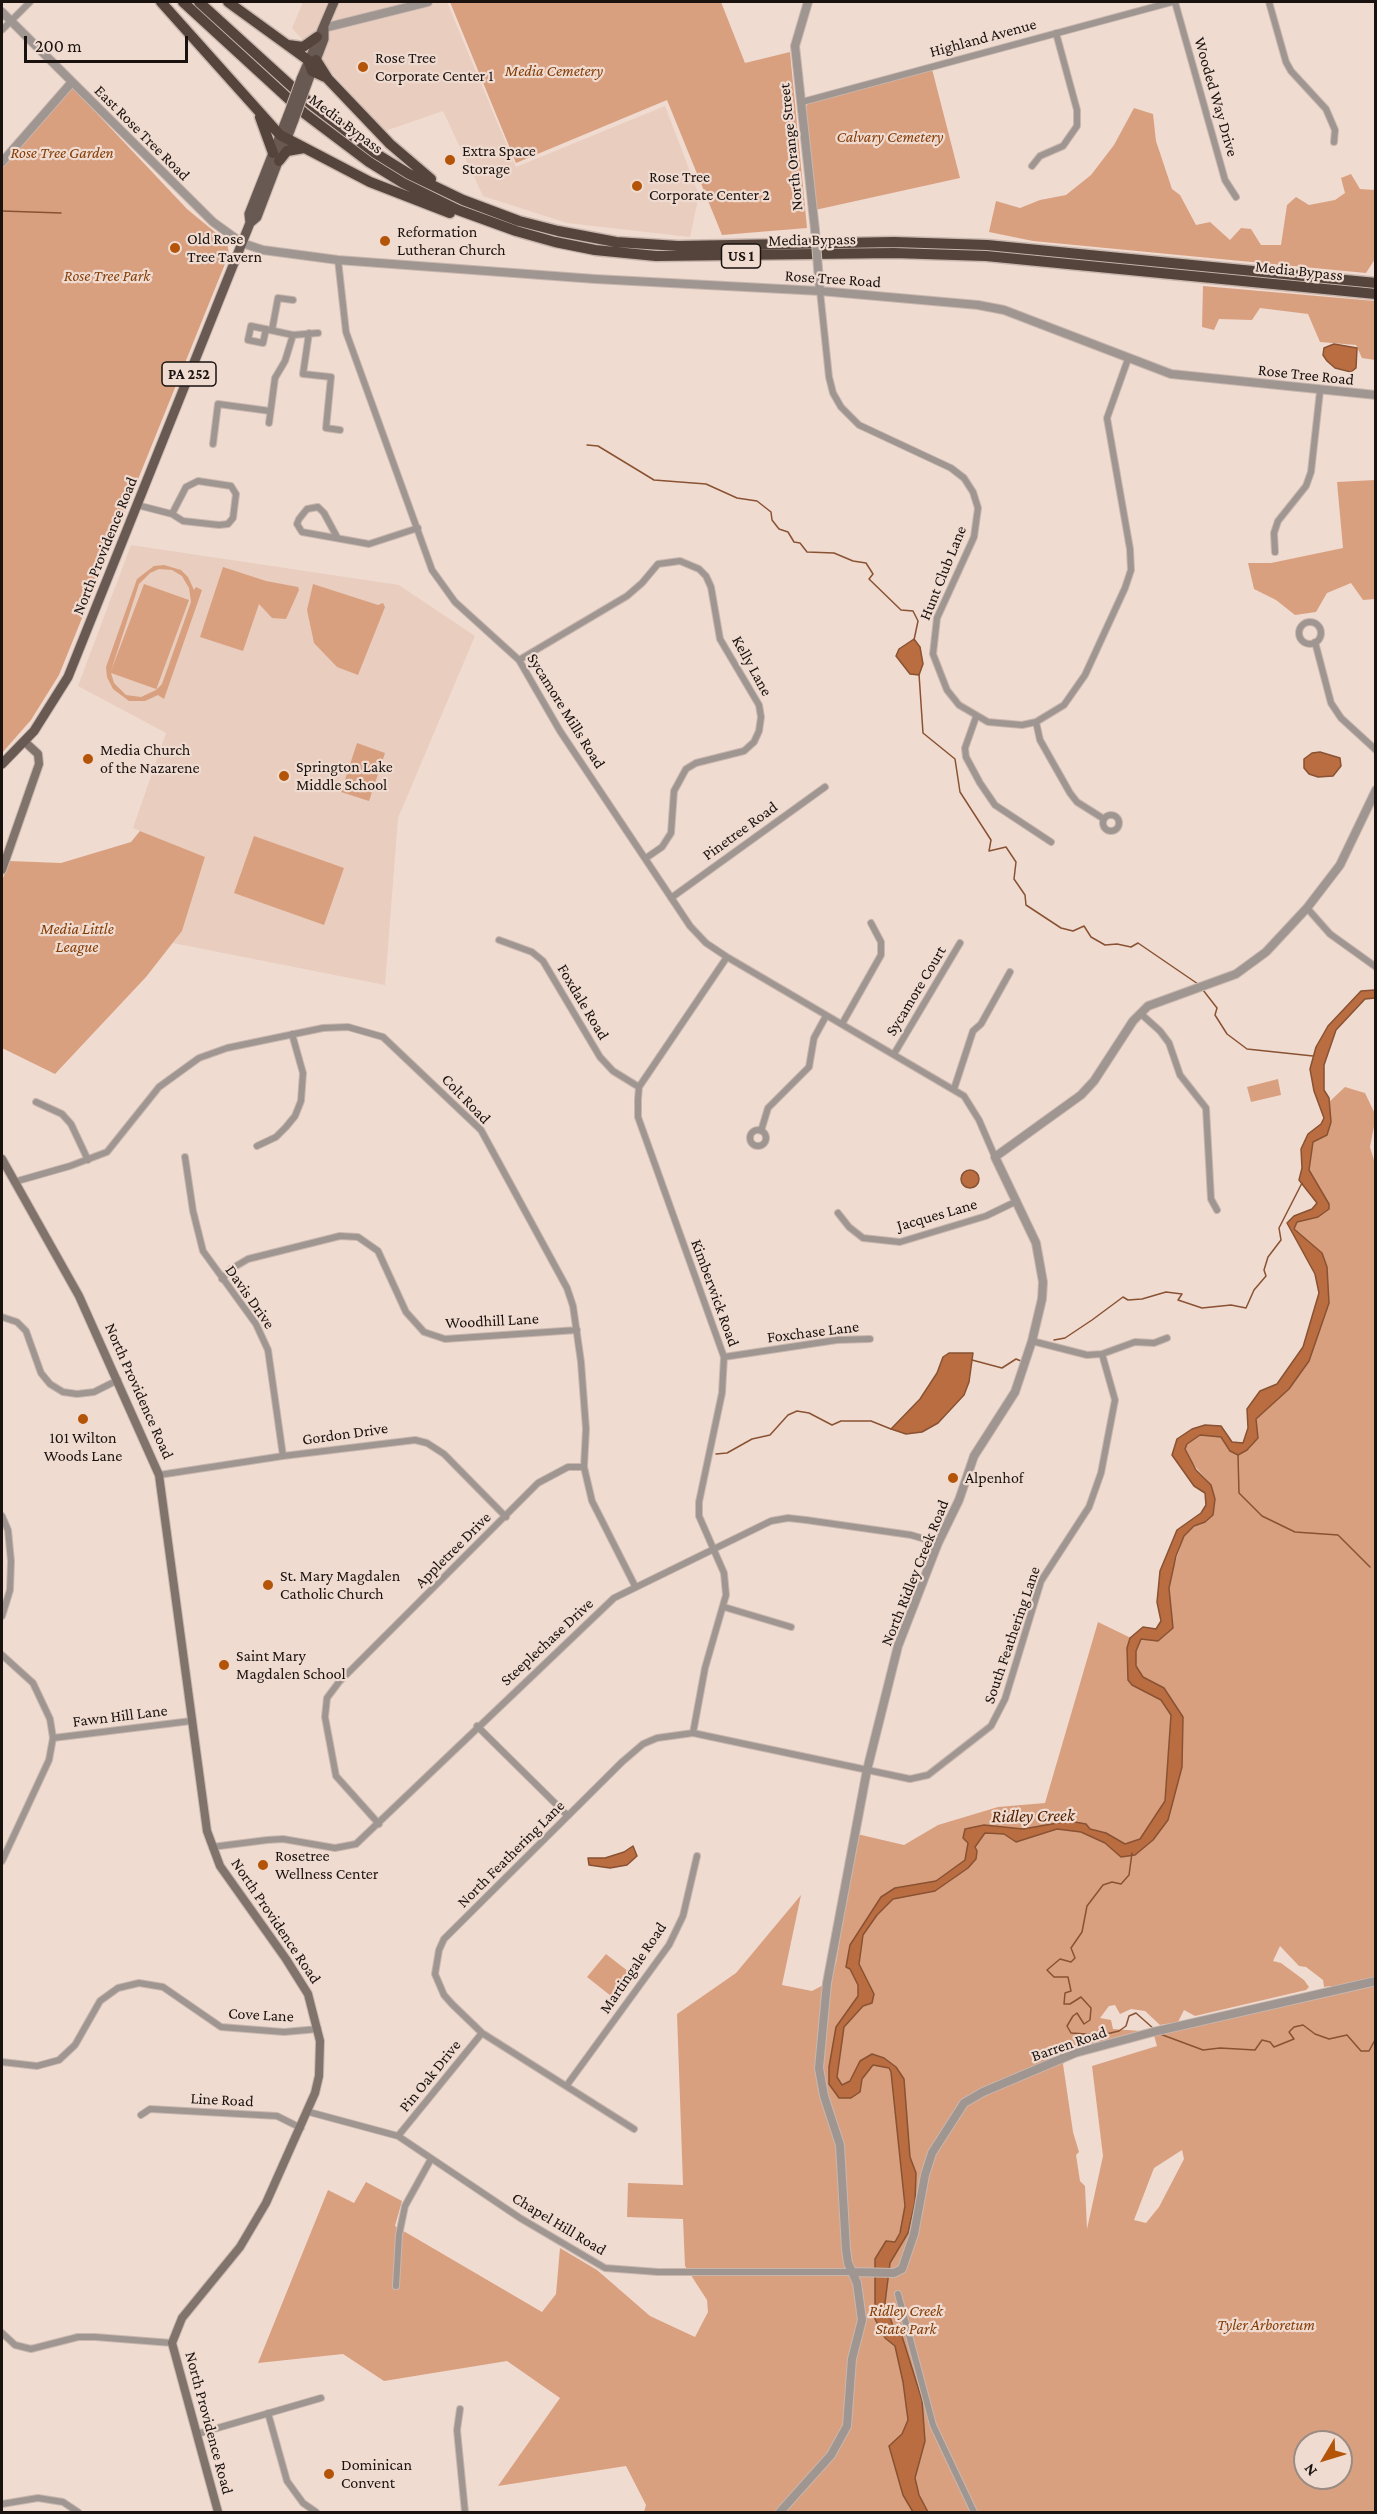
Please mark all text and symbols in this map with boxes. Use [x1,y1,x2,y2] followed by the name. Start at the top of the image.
[928,15,1038,61] street label: Highland Avenue
[27,24,190,62] scale bar
[1190,35,1242,159] street label: Wooded Way Drive
[35,36,82,56] text: 200 m
[375,48,494,86] place label: Rose Tree Corporate Center 1
[356,60,370,74] marker: Rose Tree Corporate Center 1
[505,61,603,81] park label: Media Cemetery
[90,81,194,185] street label: East Rose Tree Road
[775,82,807,212] street label: North Orange Street
[305,90,387,158] street label: Media Bypass
[836,127,944,147] park label: Calvary Cemetery
[462,141,536,179] place label: Extra Space Storage
[10,143,114,163] park label: Rose Tree Garden
[443,153,457,167] marker: Extra Space Storage
[649,167,770,205] place label: Rose Tree Corporate Center 2
[630,179,644,193] marker: Rose Tree Corporate Center 2
[397,222,506,260] place label: Reformation Lutheran Church
[187,229,262,267] place label: Old Rose Tree Tavern
[768,230,856,250] street label: Media Bypass
[378,234,392,248] marker: Reformation Lutheran Church
[168,241,182,255] marker: Old Rose Tree Tavern
[722,244,760,268] road number: US 1
[1254,257,1344,285] street label: Media Bypass
[64,266,150,286] park label: Rose Tree Park
[784,266,882,292] street label: Rose Tree Road
[1257,360,1355,390] street label: Rose Tree Road
[162,362,216,386] road number: PA 252
[69,474,141,618] street label: North Providence Road
[915,523,971,623] street label: Hunt Club Lane
[728,633,776,699] street label: Kelly Lane
[523,650,609,772] street label: Sycamore Mills Road
[100,740,200,778] place label: Media Church of the Nazarene
[81,752,95,766] marker: Media Church of the Nazarene
[296,757,393,795] place label: Springton Lake Middle School
[277,769,291,783] marker: Springton Lake Middle School
[699,797,781,865] street label: Pinetree Road
[40,919,114,957] park label: Media Little League
[882,943,950,1039] street label: Sycamore Court
[553,961,613,1043] street label: Foxdale Road
[437,1070,495,1128] street label: Colt Road
[895,1194,979,1236] street label: Jacques Lane
[687,1237,743,1349] street label: Kimberwick Road
[221,1261,279,1333] street label: Davis Drive
[445,1309,539,1333] street label: Woodhill Lane
[766,1317,860,1347] street label: Foxchase Lane
[100,1320,178,1462] street label: North Providence Road
[76,1412,90,1426] marker: 101 Wilton Woods Lane
[301,1418,389,1450] street label: Gordon Drive
[44,1428,122,1466] place label: 101 Wilton Woods Lane
[965,1468,1024,1488] place label: Alpenhof
[946,1471,960,1485] marker: Alpenhof
[877,1497,953,1649] street label: North Ridley Creek Road
[411,1508,495,1592] street label: Appletree Drive
[979,1564,1045,1706] street label: South Feathering Lane
[280,1566,400,1604] place label: St. Mary Magdalen Catholic Church
[261,1578,275,1592] marker: St. Mary Magdalen Catholic Church
[497,1594,597,1690] street label: Steeplechase Drive
[236,1646,346,1684] place label: Saint Mary Magdalen School
[217,1658,231,1672] marker: Saint Mary Magdalen School
[72,1701,168,1731] street label: Fawn Hill Lane
[453,1796,569,1912] street label: North Feathering Lane
[991,1804,1075,1828] water label: Ridley Creek
[275,1846,379,1884] place label: Rosetree Wellness Center
[227,1855,325,1987] street label: North Providence Road
[256,1858,270,1872] marker: Rosetree Wellness Center
[595,1919,671,2017] street label: Martingale Road
[228,2004,294,2026] street label: Cove Lane
[1029,2022,1109,2066] street label: Barren Road
[395,2036,465,2116] street label: Pin Oak Drive
[190,2089,254,2111] street label: Line Road
[508,2188,610,2260] street label: Chapel Hill Road
[869,2301,943,2339] park label: Ridley Creek State Park
[1217,2315,1315,2335] park label: Tyler Arboretum
[181,2350,237,2496] street label: North Providence Road
[1293,2430,1353,2490] north arrow
[341,2455,412,2493] place label: Dominican Convent
[1300,2461,1320,2480] text: N
[322,2467,336,2481] marker: Dominican Convent

